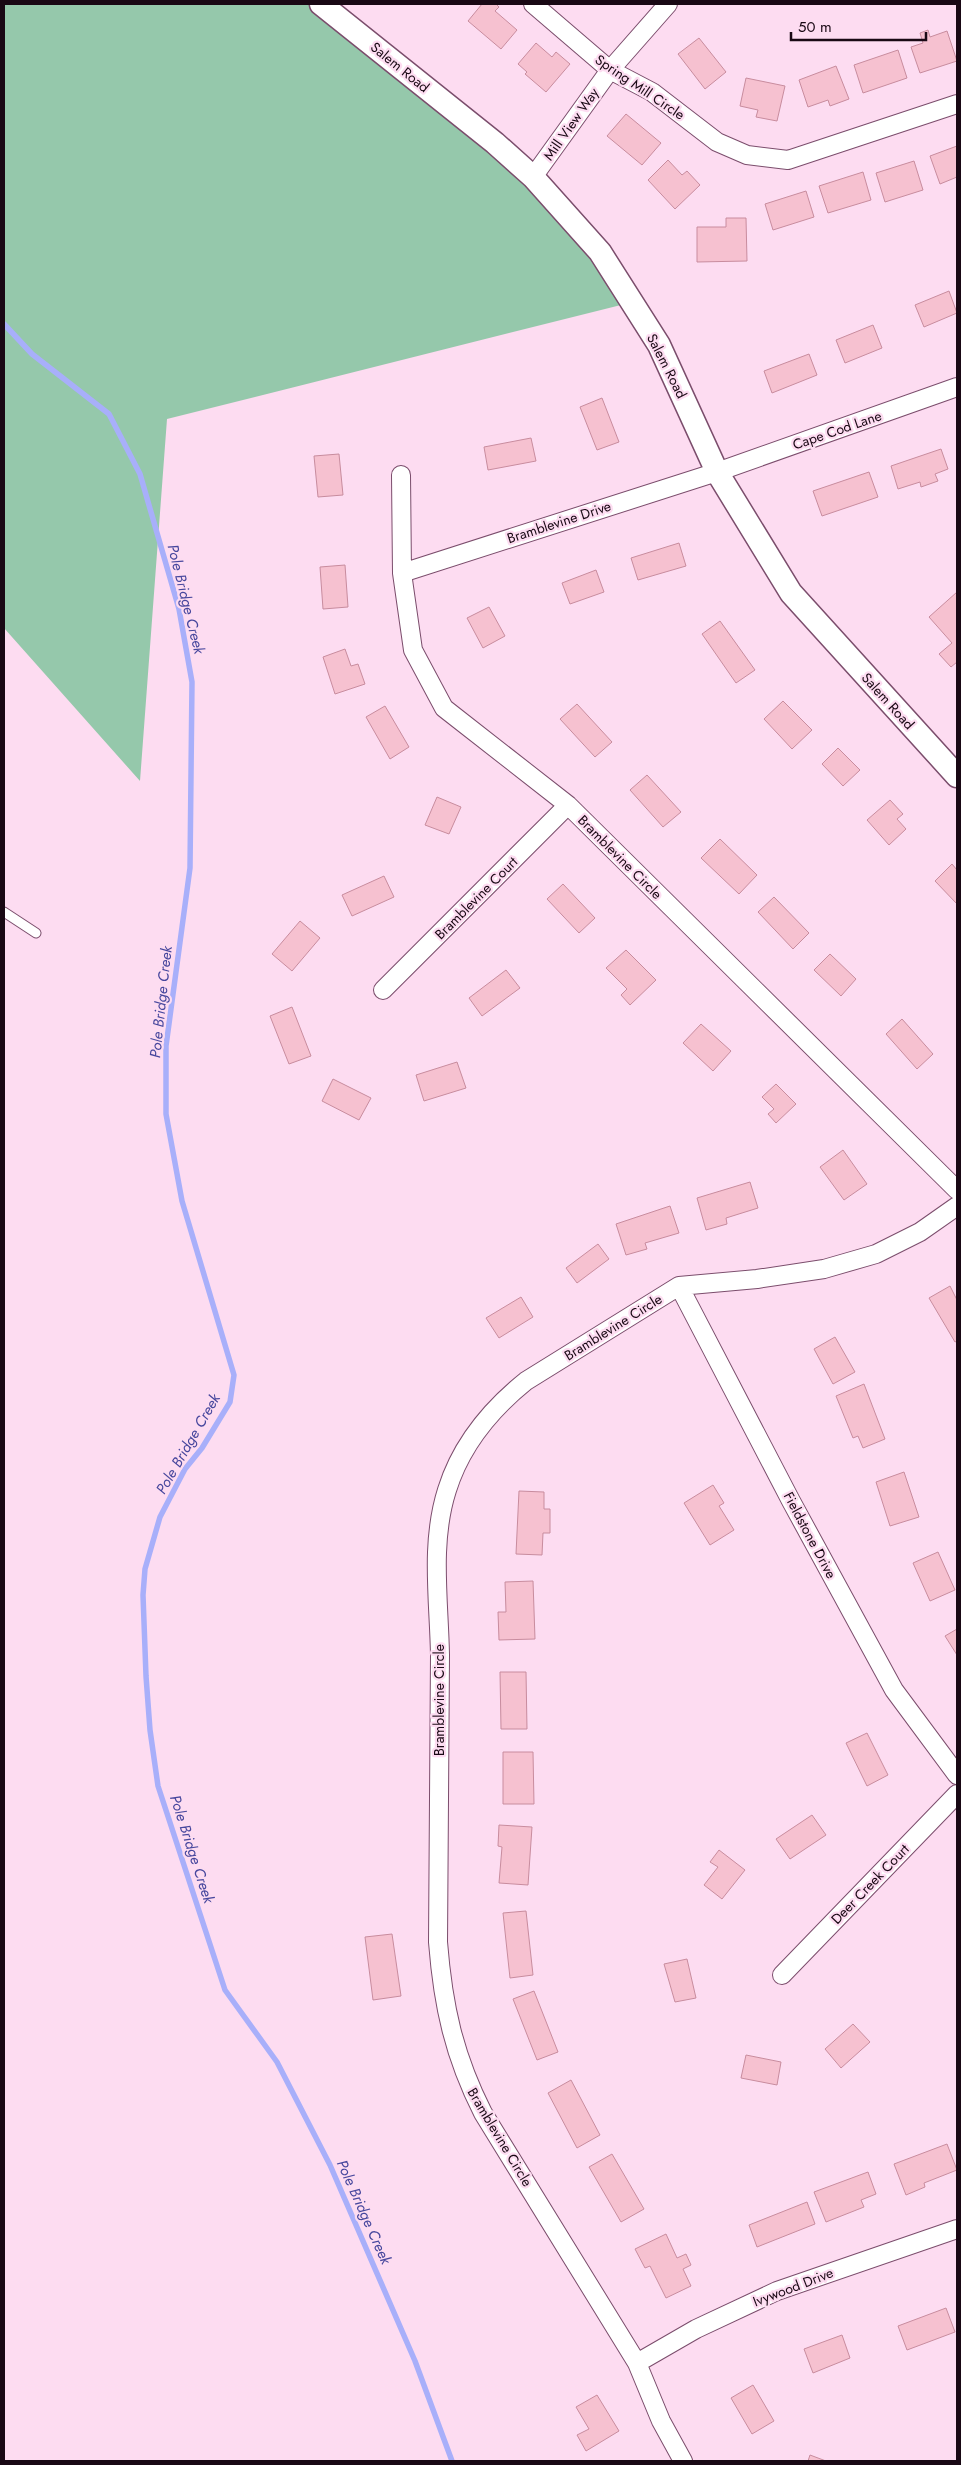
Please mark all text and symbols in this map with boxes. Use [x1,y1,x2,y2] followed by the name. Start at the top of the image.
[791,10,926,42] scale bar
[798,16,832,38] text: 50 m
[366,37,434,97] street label: Salem Road
[591,50,689,124] street label: Spring Mill Circle
[539,83,604,164] street label: Mill View Way
[642,330,692,402] street label: Salem Road
[790,405,884,455] street label: Cape Cod Lane
[504,496,614,548] street label: Bramblevine Drive
[162,542,210,657] water label: Pole Bridge Creek
[857,668,919,734] street label: Salem Road
[573,810,667,904] street label: Bramblevine Circle
[430,852,522,944] street label: Bramblevine Court
[144,944,178,1059] water label: Pole Bridge Creek
[560,1289,666,1365] street label: Bramblevine Circle
[150,1389,226,1498] water label: Pole Bridge Creek
[779,1488,841,1582] street label: Fieldstone Drive
[429,1644,449,1756] street label: Bramblevine Circle
[164,1792,220,1906] water label: Pole Bridge Creek
[826,1839,914,1929] street label: Deer Creek Court
[463,2084,537,2190] street label: Bramblevine Circle
[331,2156,397,2268] water label: Pole Bridge Creek
[750,2263,836,2311] street label: Ivywood Drive

